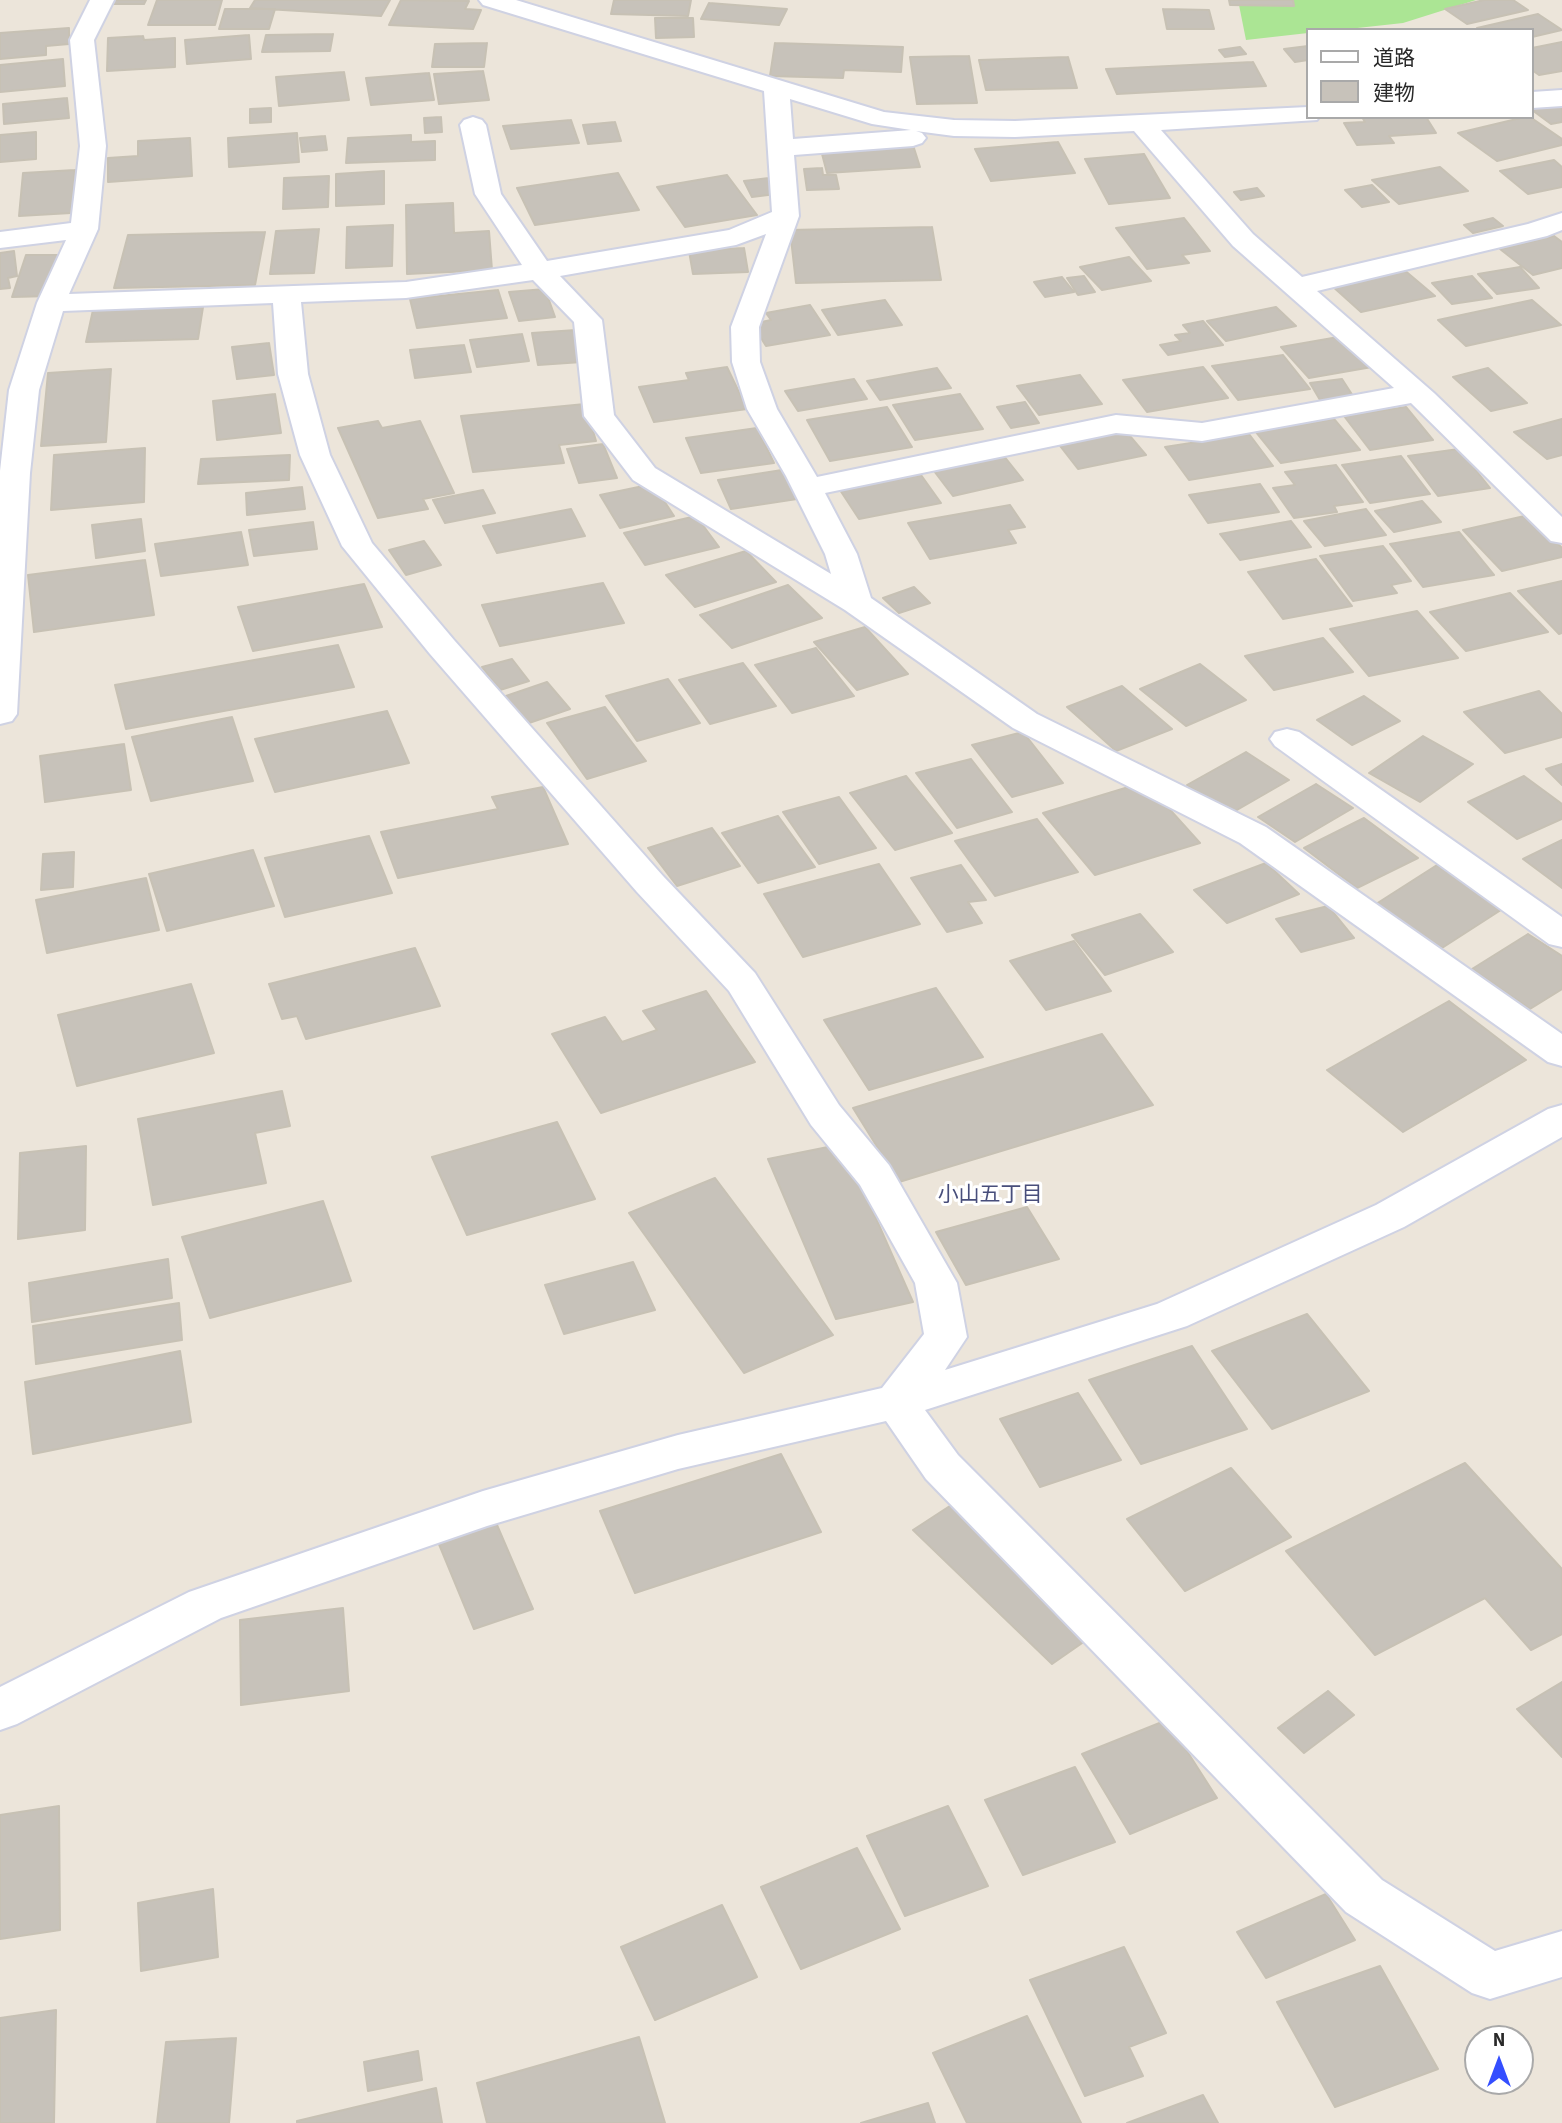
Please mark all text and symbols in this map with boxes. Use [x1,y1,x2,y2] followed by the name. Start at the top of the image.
[1306,28,1534,119] legend
[1373,43,1415,73] text: 道路
[1373,78,1415,108] text: 建物
[938,1183,1042,1209] district label: 小山五丁目
[1464,2025,1534,2095] north arrow
[1493,2027,1505,2054] text: N

